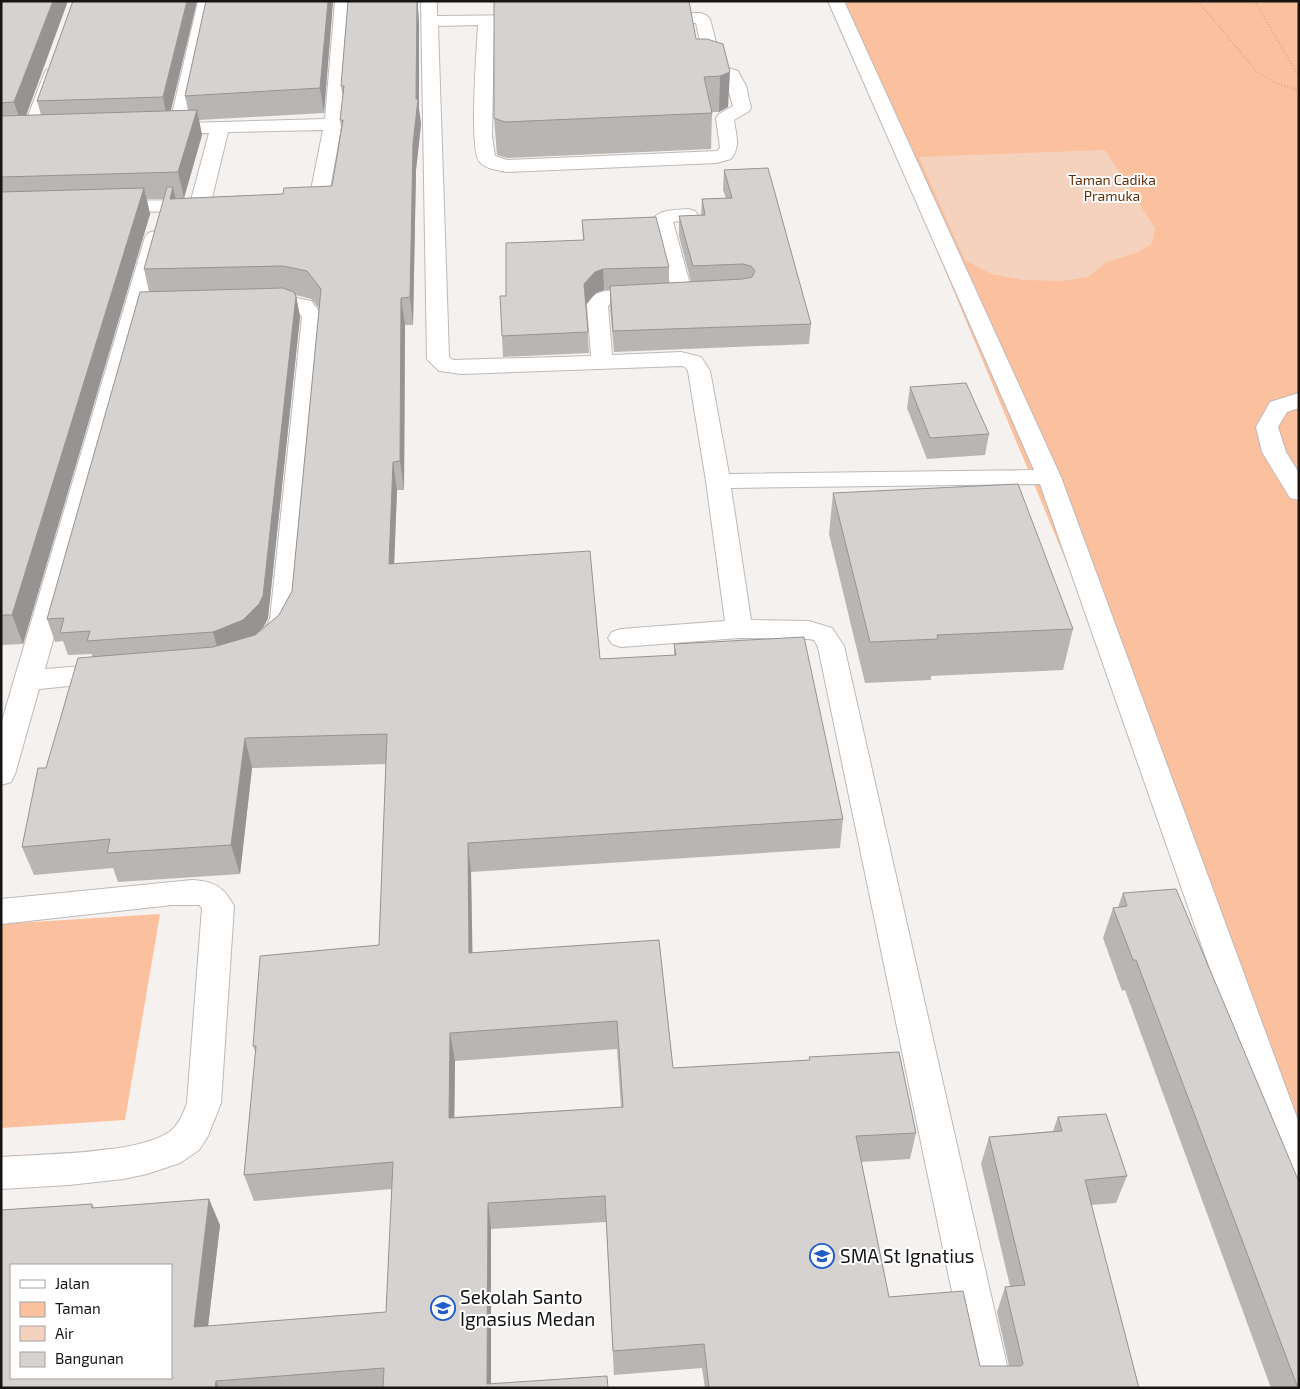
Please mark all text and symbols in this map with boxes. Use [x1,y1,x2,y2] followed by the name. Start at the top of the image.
[1068,171,1156,204] park label: Taman Cadika Pramuka
[809,1243,835,1269] school or university icon: SMA St Ignatius
[840,1244,974,1267] place label: SMA St Ignatius
[10,1264,172,1379] legend
[55,1274,90,1292] text: Jalan
[460,1285,595,1330] place label: Sekolah Santo Ignasius Medan
[430,1295,456,1321] school or university icon: Sekolah Santo Ignasius Medan
[55,1299,101,1317] text: Taman
[55,1324,74,1342] text: Air
[55,1349,124,1367] text: Bangunan

